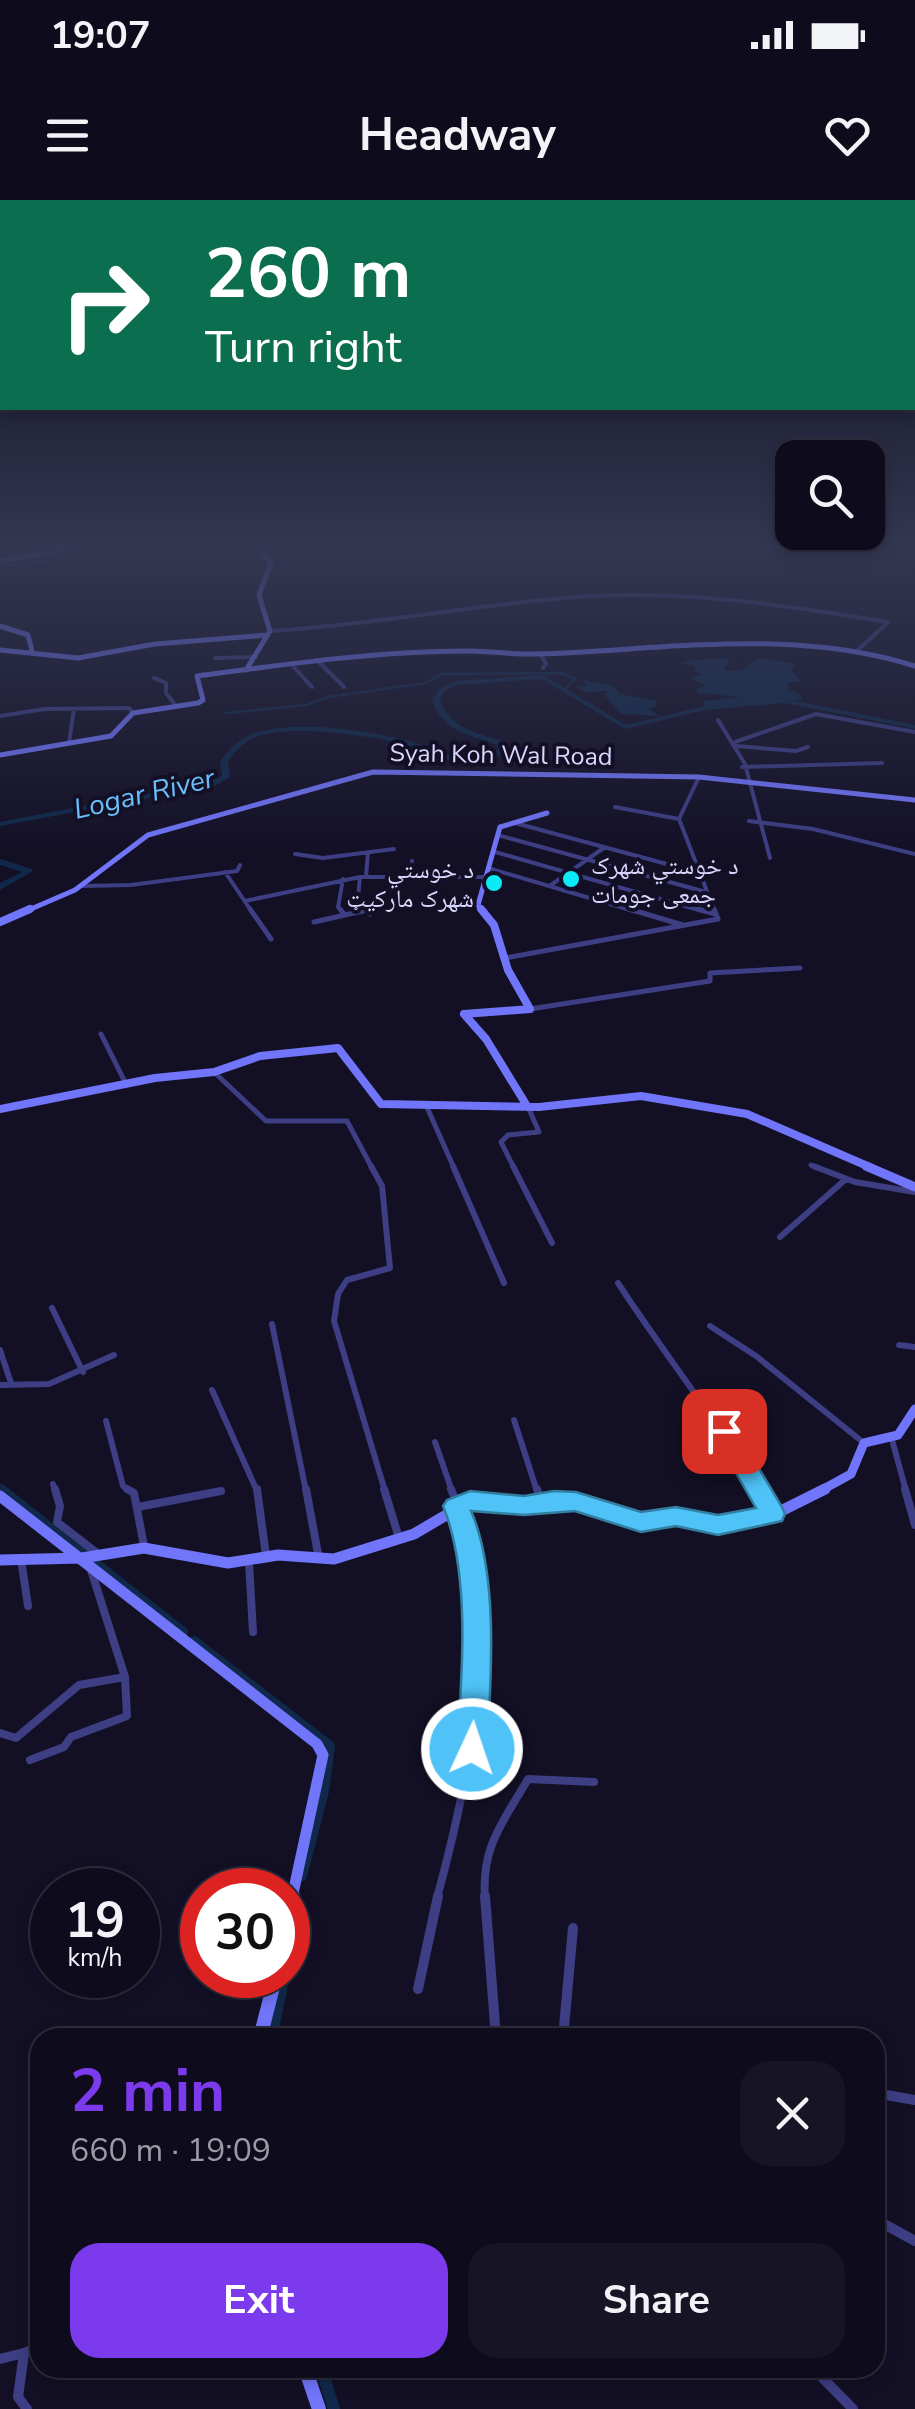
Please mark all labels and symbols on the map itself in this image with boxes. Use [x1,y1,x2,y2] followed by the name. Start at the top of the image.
[389,736,613,774] street label: Syah Koh Wal Road
[70,759,219,829] water label: Logar River
[591,849,739,912] place label: د خوستي شهرک جمعی جومات
[346,853,474,916] place label: د خوستي شهرک مارکیټ
[560,868,582,890] marker: د خوستي شهرک جمعی جومات
[483,872,505,894] marker: د خوستي شهرک مارکیټ
[682,1389,767,1474] pin
[420,1697,524,1801] position arrow
[180,1868,310,1998] speed limit sign: 30

